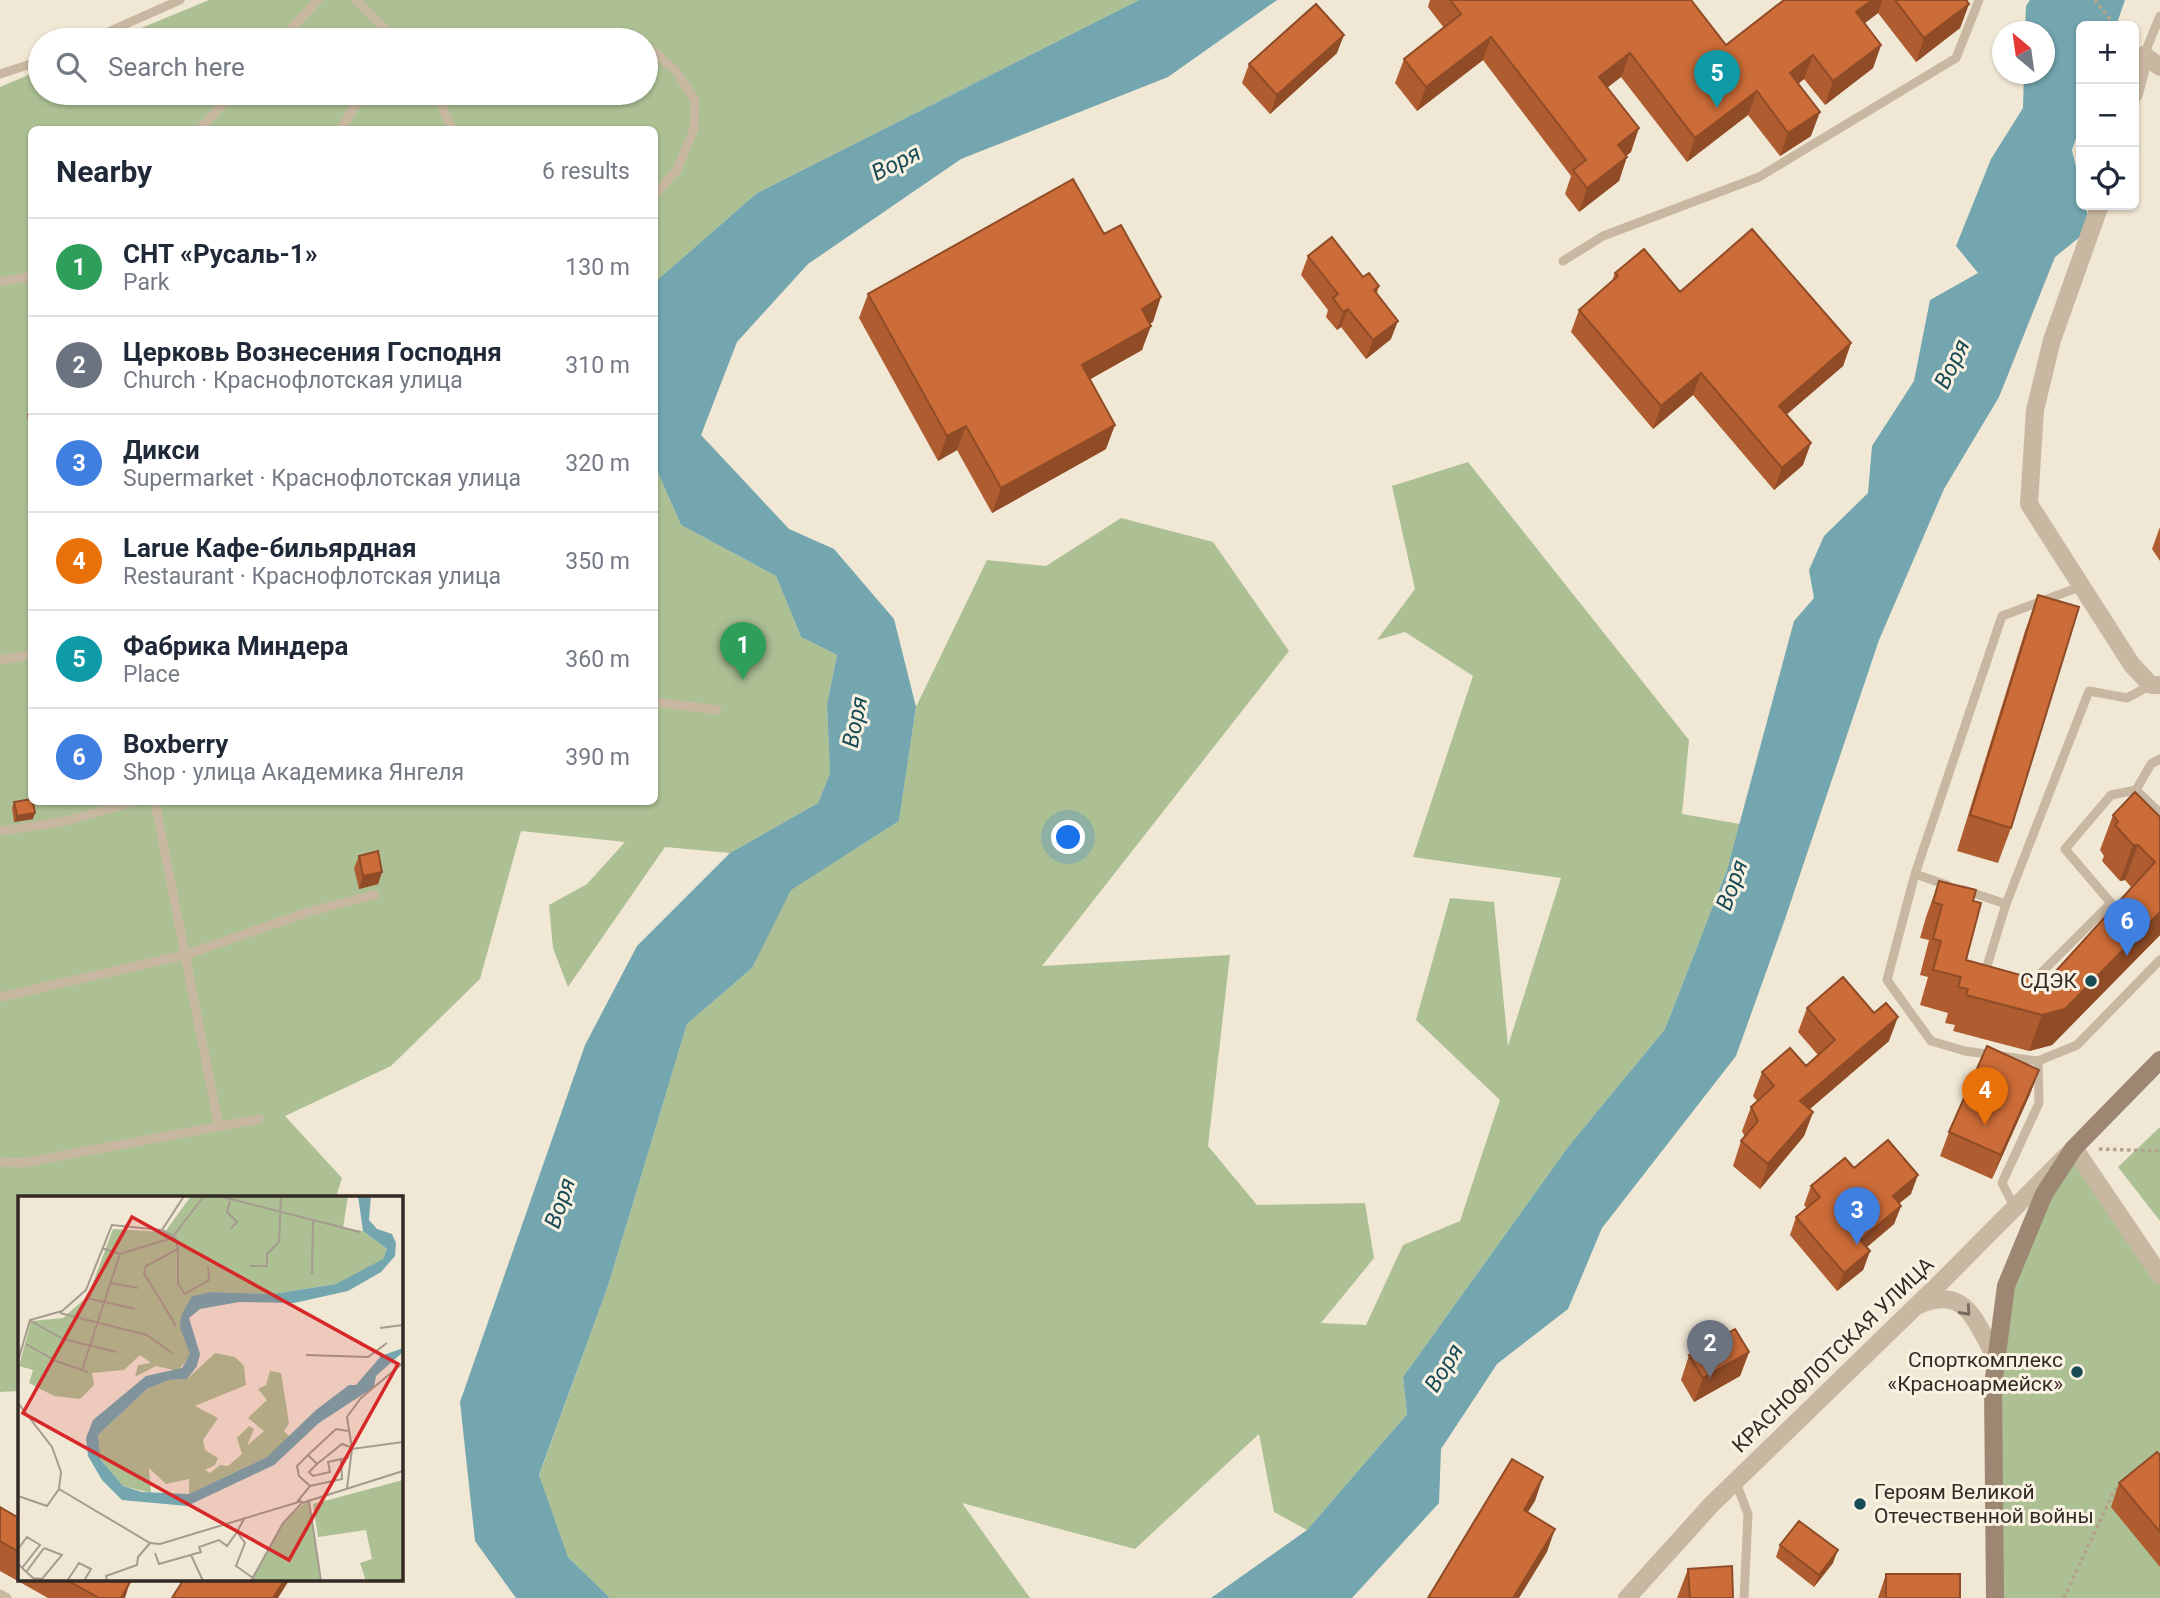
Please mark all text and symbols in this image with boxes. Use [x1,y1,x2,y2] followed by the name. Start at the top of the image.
[1992,21,2055,84] north arrow
[2076,21,2139,210] map controls
[2076,21,2139,84] button: +
[28,28,658,105] search box
[52,48,90,86] icon: search
[1694,50,1740,108] pin: 5
[108,52,245,82] text: Search here
[2076,84,2139,147] button: −
[867,139,925,187] water label: Воря
[2076,147,2139,210] button: locate
[56,154,152,189] text: Nearby
[542,158,630,185] text: 6 results
[123,239,318,269] text: СНТ «Русаль-1»
[72,254,86,281] text: 1
[565,254,630,281] text: 130 m
[123,269,169,296] text: Park
[1929,335,1975,393] water label: Воря
[123,337,502,367] text: Церковь Вознесения Господня
[72,352,86,379] text: 2
[565,352,630,379] text: 310 m
[123,367,463,394] text: Church · Краснофлотская улица
[123,435,200,465] text: Дикси
[72,450,86,477] text: 3
[565,450,630,477] text: 320 m
[123,465,521,492] text: Supermarket · Краснофлотская улица
[123,533,417,563] text: Larue Кафе-бильярдная
[72,548,86,575] text: 4
[565,548,630,575] text: 350 m
[123,563,501,590] text: Restaurant · Краснофлотская улица
[720,622,766,680] pin: 1
[123,631,348,661] text: Фабрика Миндера
[72,646,86,673] text: 5
[565,646,630,673] text: 360 m
[123,661,180,688] text: Place
[837,694,873,750] water label: Воря
[123,729,228,759] text: Boxberry
[72,744,86,771] text: 6
[565,744,630,771] text: 390 m
[123,759,464,786] text: Shop · улица Академика Янгеля
[1051,820,1085,854] your location
[1711,856,1753,914] water label: Воря
[2104,898,2150,956] pin: 6
[2020,969,2077,993] place label: СДЭК
[2083,973,2099,989] marker: СДЭК
[1962,1067,2008,1125] pin: 4
[539,1174,581,1232] water label: Воря
[1834,1187,1880,1245] pin: 3
[18,1196,402,1580] inset map
[1727,1252,1939,1458] street label: КРАСНОФЛОТСКАЯ УЛИЦА
[1958,1303,1970,1316] one-way arrow
[1687,1320,1733,1378] pin: 2
[1419,1339,1469,1397] water label: Воря
[1887,1348,2063,1396] place label: Спорткомплекс «Красноармейск»
[2069,1364,2085,1380] marker: Спорткомплекс «Красноармейск»
[1874,1480,2094,1528] place label: Героям Великой Отечественной войны
[1852,1496,1868,1512] marker: Героям Великой Отечественной войны

